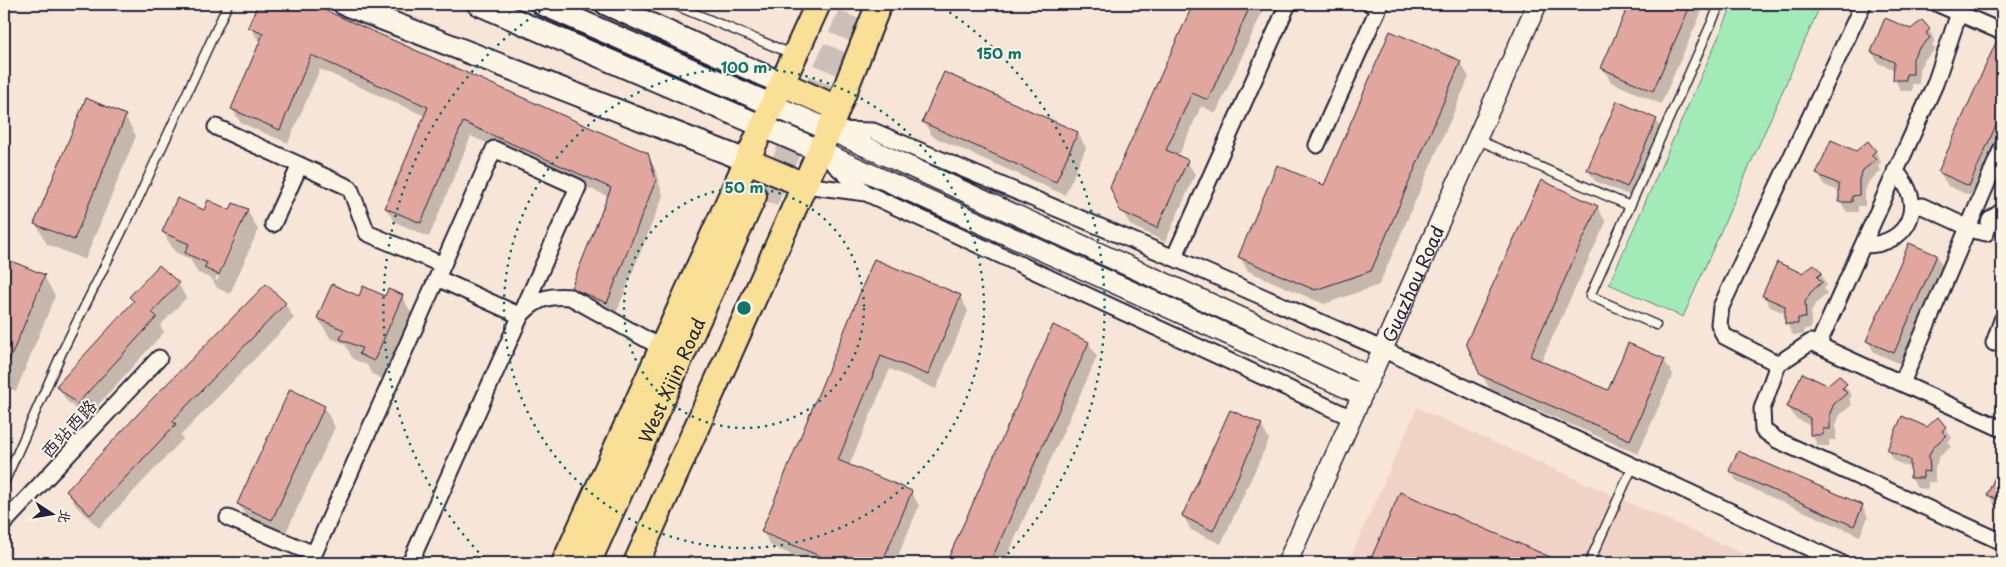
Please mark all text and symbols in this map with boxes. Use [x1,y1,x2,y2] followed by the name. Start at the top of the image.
[976,41,1022,64] text: 150 m
[721,55,767,78] text: 100 m
[725,175,763,198] text: 50 m
[1374,221,1450,346] street label: Guazhou Road
[735,299,753,317] centre of rings
[631,313,711,447] street label: West Xijin Road
[34,392,102,464] street label: 西站西路
[28,490,78,540] north arrow
[53,508,77,526] text: 北

